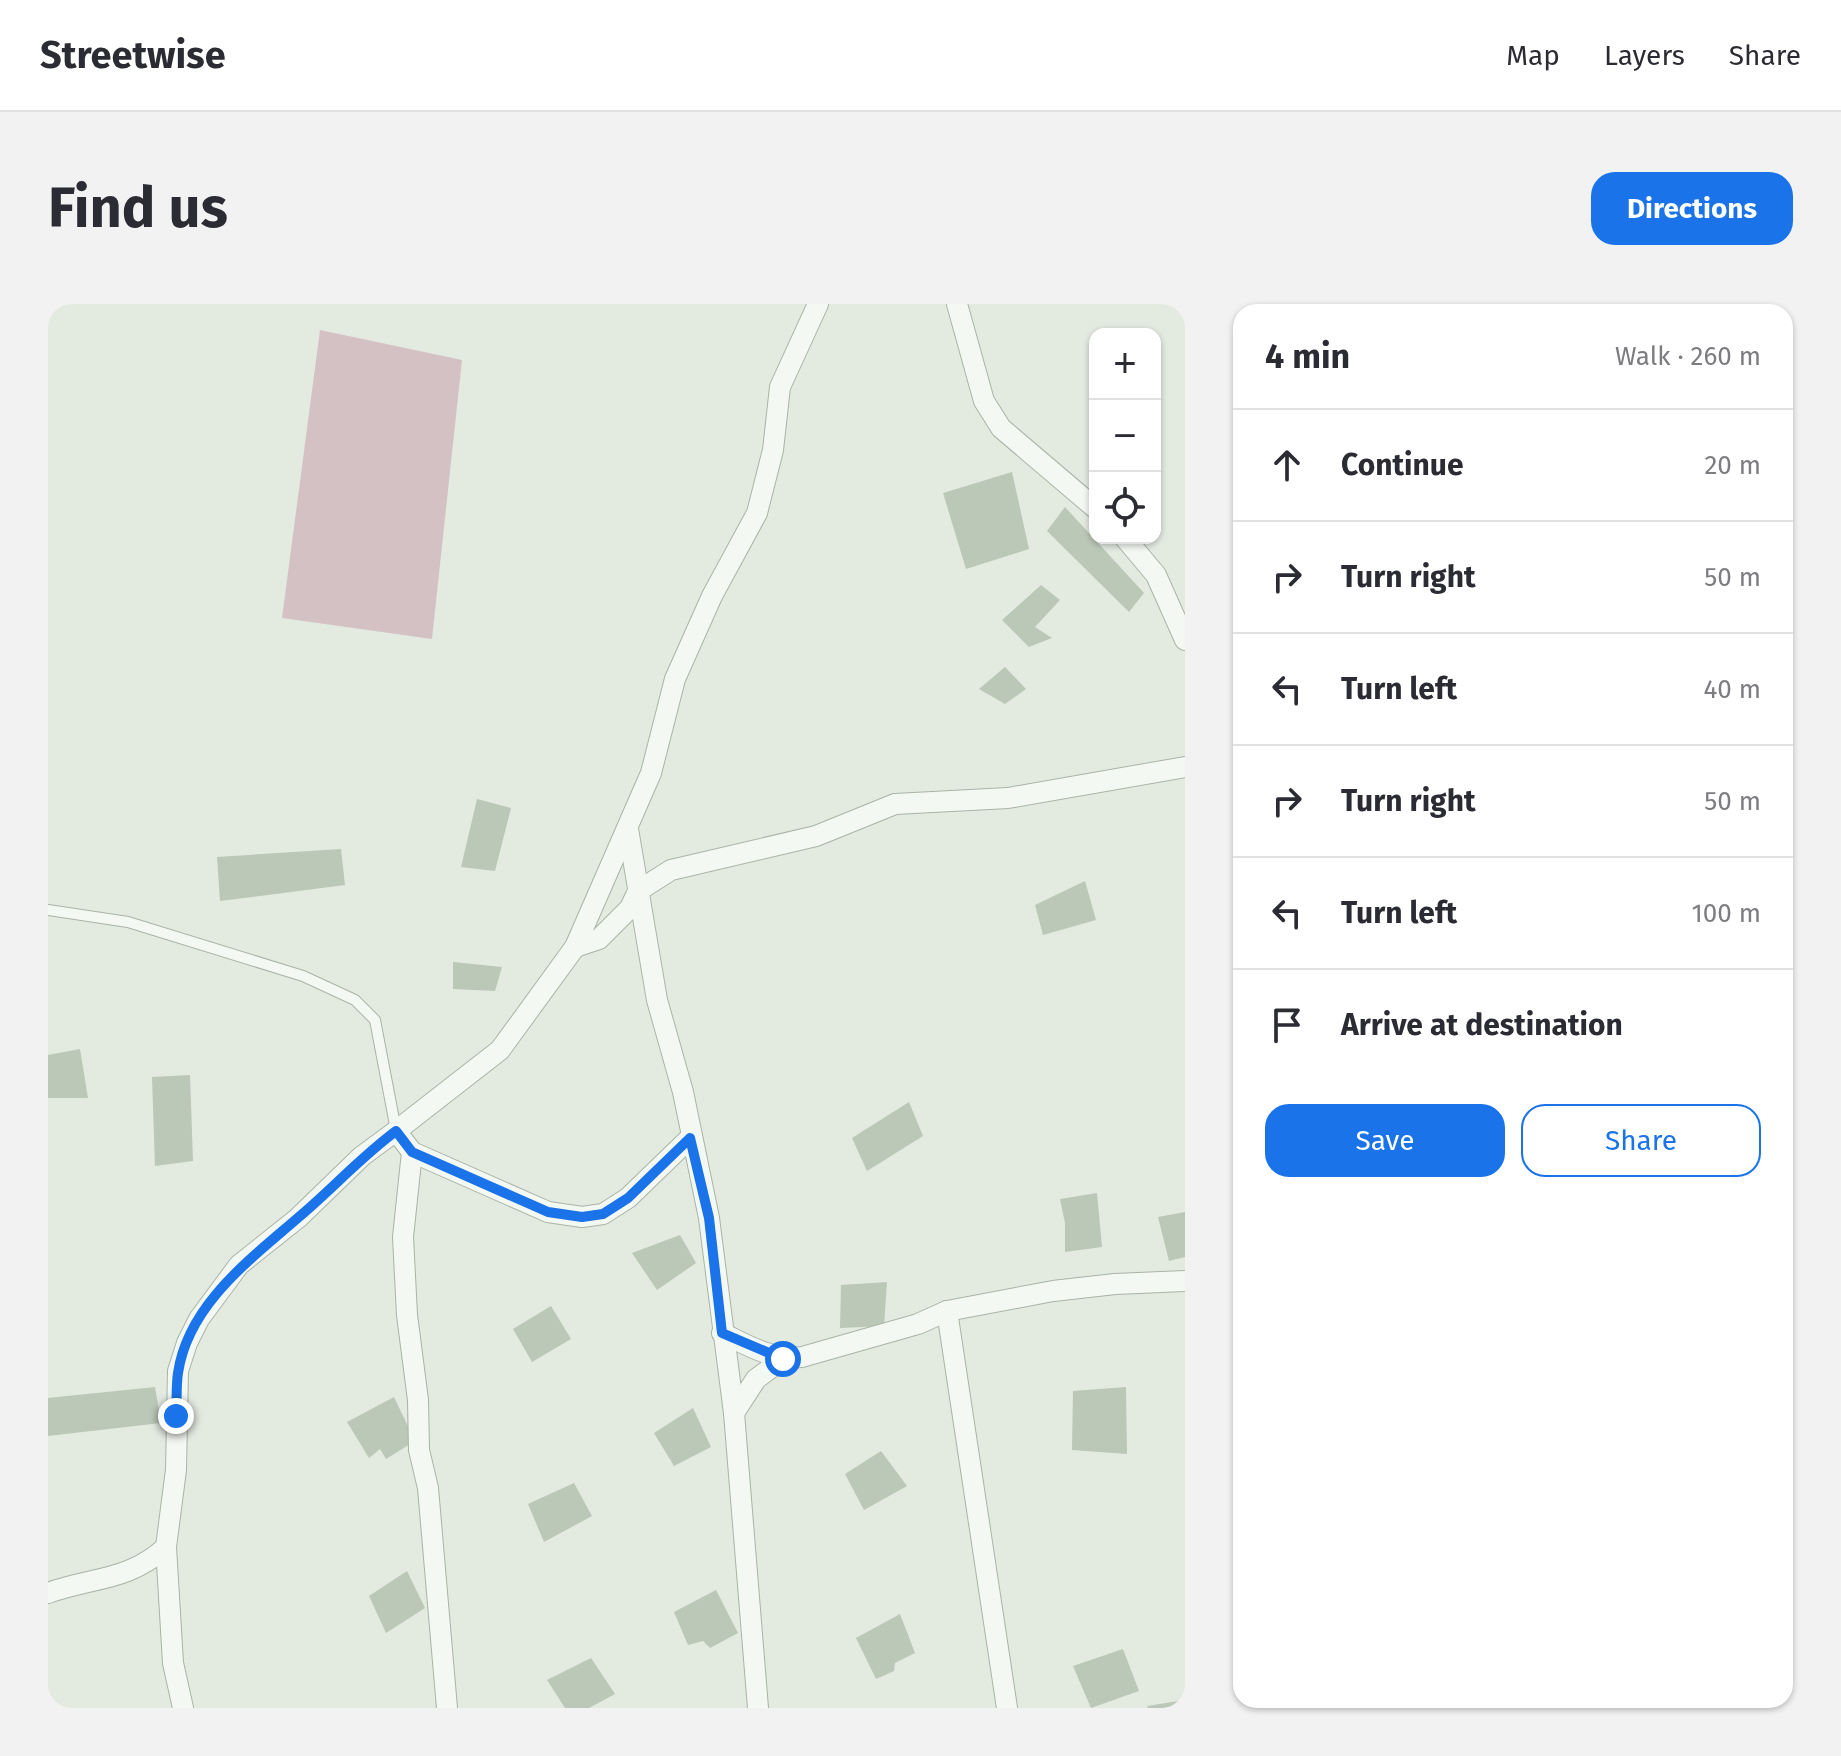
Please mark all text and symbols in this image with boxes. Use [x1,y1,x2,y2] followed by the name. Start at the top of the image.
[40,32,226,78] text: Streetwise
[1506,39,1560,72] text: Map
[1604,39,1685,72] text: Layers
[1729,39,1801,72] text: Share
[1591,172,1793,245] button: Directions
[48,175,228,242] text: Find us
[1089,328,1161,544] map controls
[1089,328,1161,400] button: +
[1265,336,1350,377] text: 4 min
[1615,341,1761,372] text: Walk · 260 m
[1089,400,1161,472] button: −
[1265,443,1309,487] icon: ahead
[1341,447,1464,483] text: Continue
[1704,450,1761,481] text: 20 m
[1089,472,1161,544] button: locate
[1265,555,1309,599] icon: right
[1341,559,1476,595] text: Turn right
[1704,562,1761,593] text: 50 m
[1265,667,1309,711] icon: left
[1341,671,1457,707] text: Turn left
[1703,674,1761,705] text: 40 m
[1265,779,1309,823] icon: right
[1341,783,1476,819] text: Turn right
[1704,786,1761,817] text: 50 m
[1265,891,1309,935] icon: left
[1341,895,1457,931] text: Turn left
[1692,898,1761,929] text: 100 m
[1265,1003,1309,1047] icon: arrive
[1341,1007,1623,1043] text: Arrive at destination
[1265,1104,1505,1177] button: Save
[1521,1104,1761,1177] button: Share
[765,1341,801,1377] route start
[158,1398,194,1434] route end

